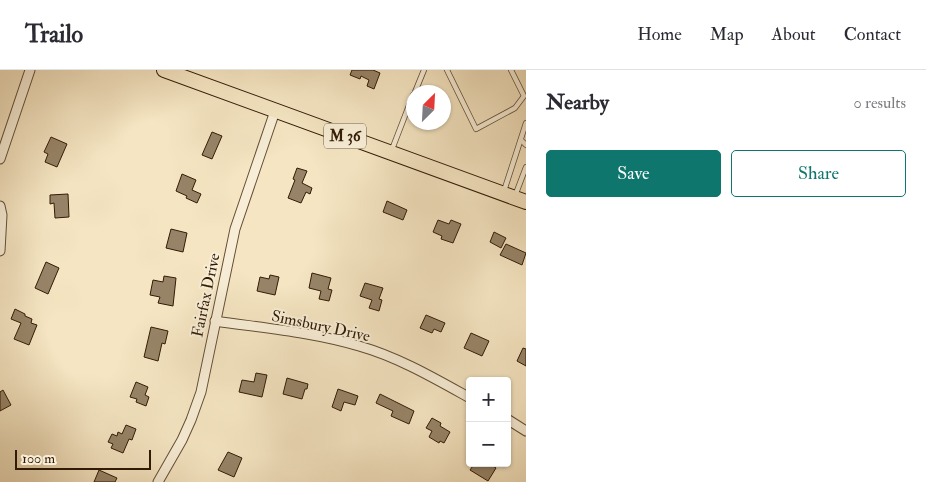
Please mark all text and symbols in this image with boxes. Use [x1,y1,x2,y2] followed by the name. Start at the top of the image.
[25,19,83,50] text: Trailo
[637,23,682,46] text: Home
[710,23,744,46] text: Map
[772,23,816,46] text: About
[844,23,901,46] text: Contact
[406,85,451,130] north arrow
[546,89,609,116] text: Nearby
[853,93,906,113] text: 0 results
[324,124,366,148] road number: M 36
[546,150,721,197] button: Save
[731,150,906,197] button: Share
[187,251,225,339] street label: Fairfax Drive
[270,306,372,346] street label: Simsbury Drive
[466,377,511,467] map controls
[466,377,511,422] button: +
[466,422,511,467] button: −
[15,447,151,470] scale bar
[22,450,55,467] text: 100 m

